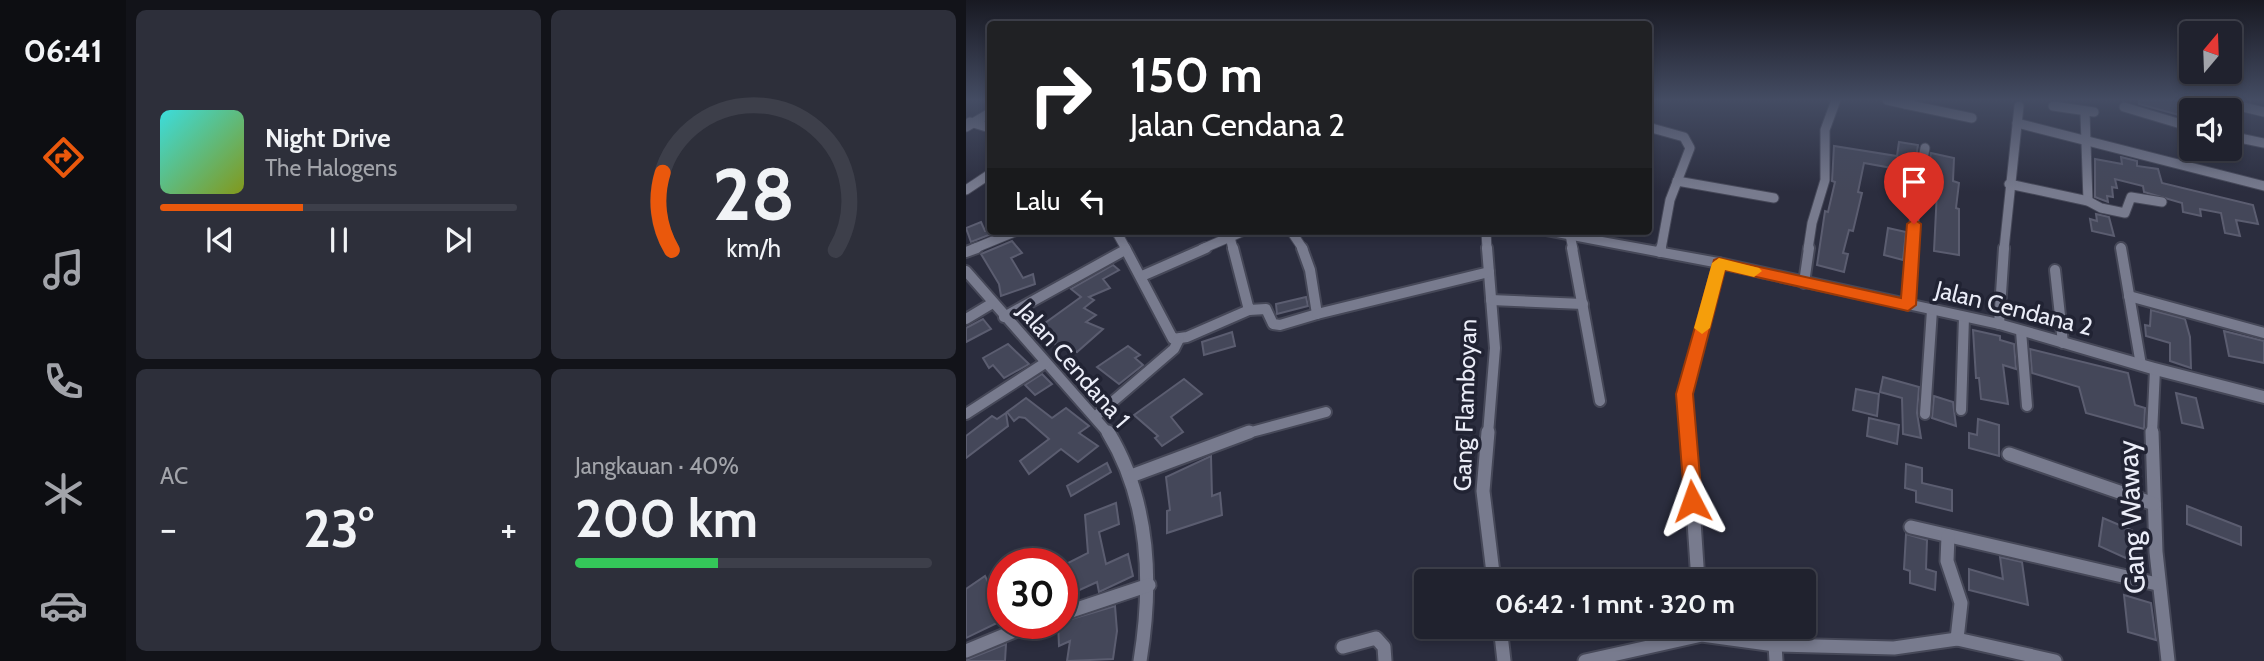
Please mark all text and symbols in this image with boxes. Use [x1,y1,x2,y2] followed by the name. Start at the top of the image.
[2179,21,2242,84] north arrow
[2179,21,2242,161] map controls
[23,31,103,70] text: 06:41
[1130,45,1263,104] text: 150 m
[1015,49,1106,140] icon: right
[2179,98,2242,161] button: sound
[1130,105,1345,144] text: Jalan Cendana 2
[265,122,391,154] text: Night Drive
[39,133,88,182] icon: directions
[712,151,795,239] text: 28
[1884,152,1944,224] pin
[265,154,397,182] text: The Halogens
[1895,163,1933,201] icon: arrive
[1074,182,1112,220] icon: left
[1015,185,1060,217] text: Lalu
[201,221,239,259] icon: previous
[320,221,358,259] icon: pause
[439,221,477,259] icon: next
[726,233,781,263] text: km/h
[39,245,88,294] icon: music
[1931,274,2096,342] street label: Jalan Cendana 2
[1011,296,1136,434] street label: Jalan Cendana 1
[1448,318,1482,492] street label: Gang Flamboyan
[39,357,88,406] icon: phone
[2110,439,2152,595] street label: Gang Waway
[575,452,739,480] text: Jangkauan · 40%
[160,462,188,490] text: AC
[1655,464,1729,538] position arrow
[39,469,88,518] icon: climate
[575,487,758,550] text: 200 km
[303,497,374,560] text: 23°
[160,505,177,552] text: −
[500,505,517,552] text: +
[987,548,1078,639] speed limit sign: 30
[39,581,88,630] icon: car
[1495,588,1735,620] text: 06:42 · 1 mnt · 320 m

